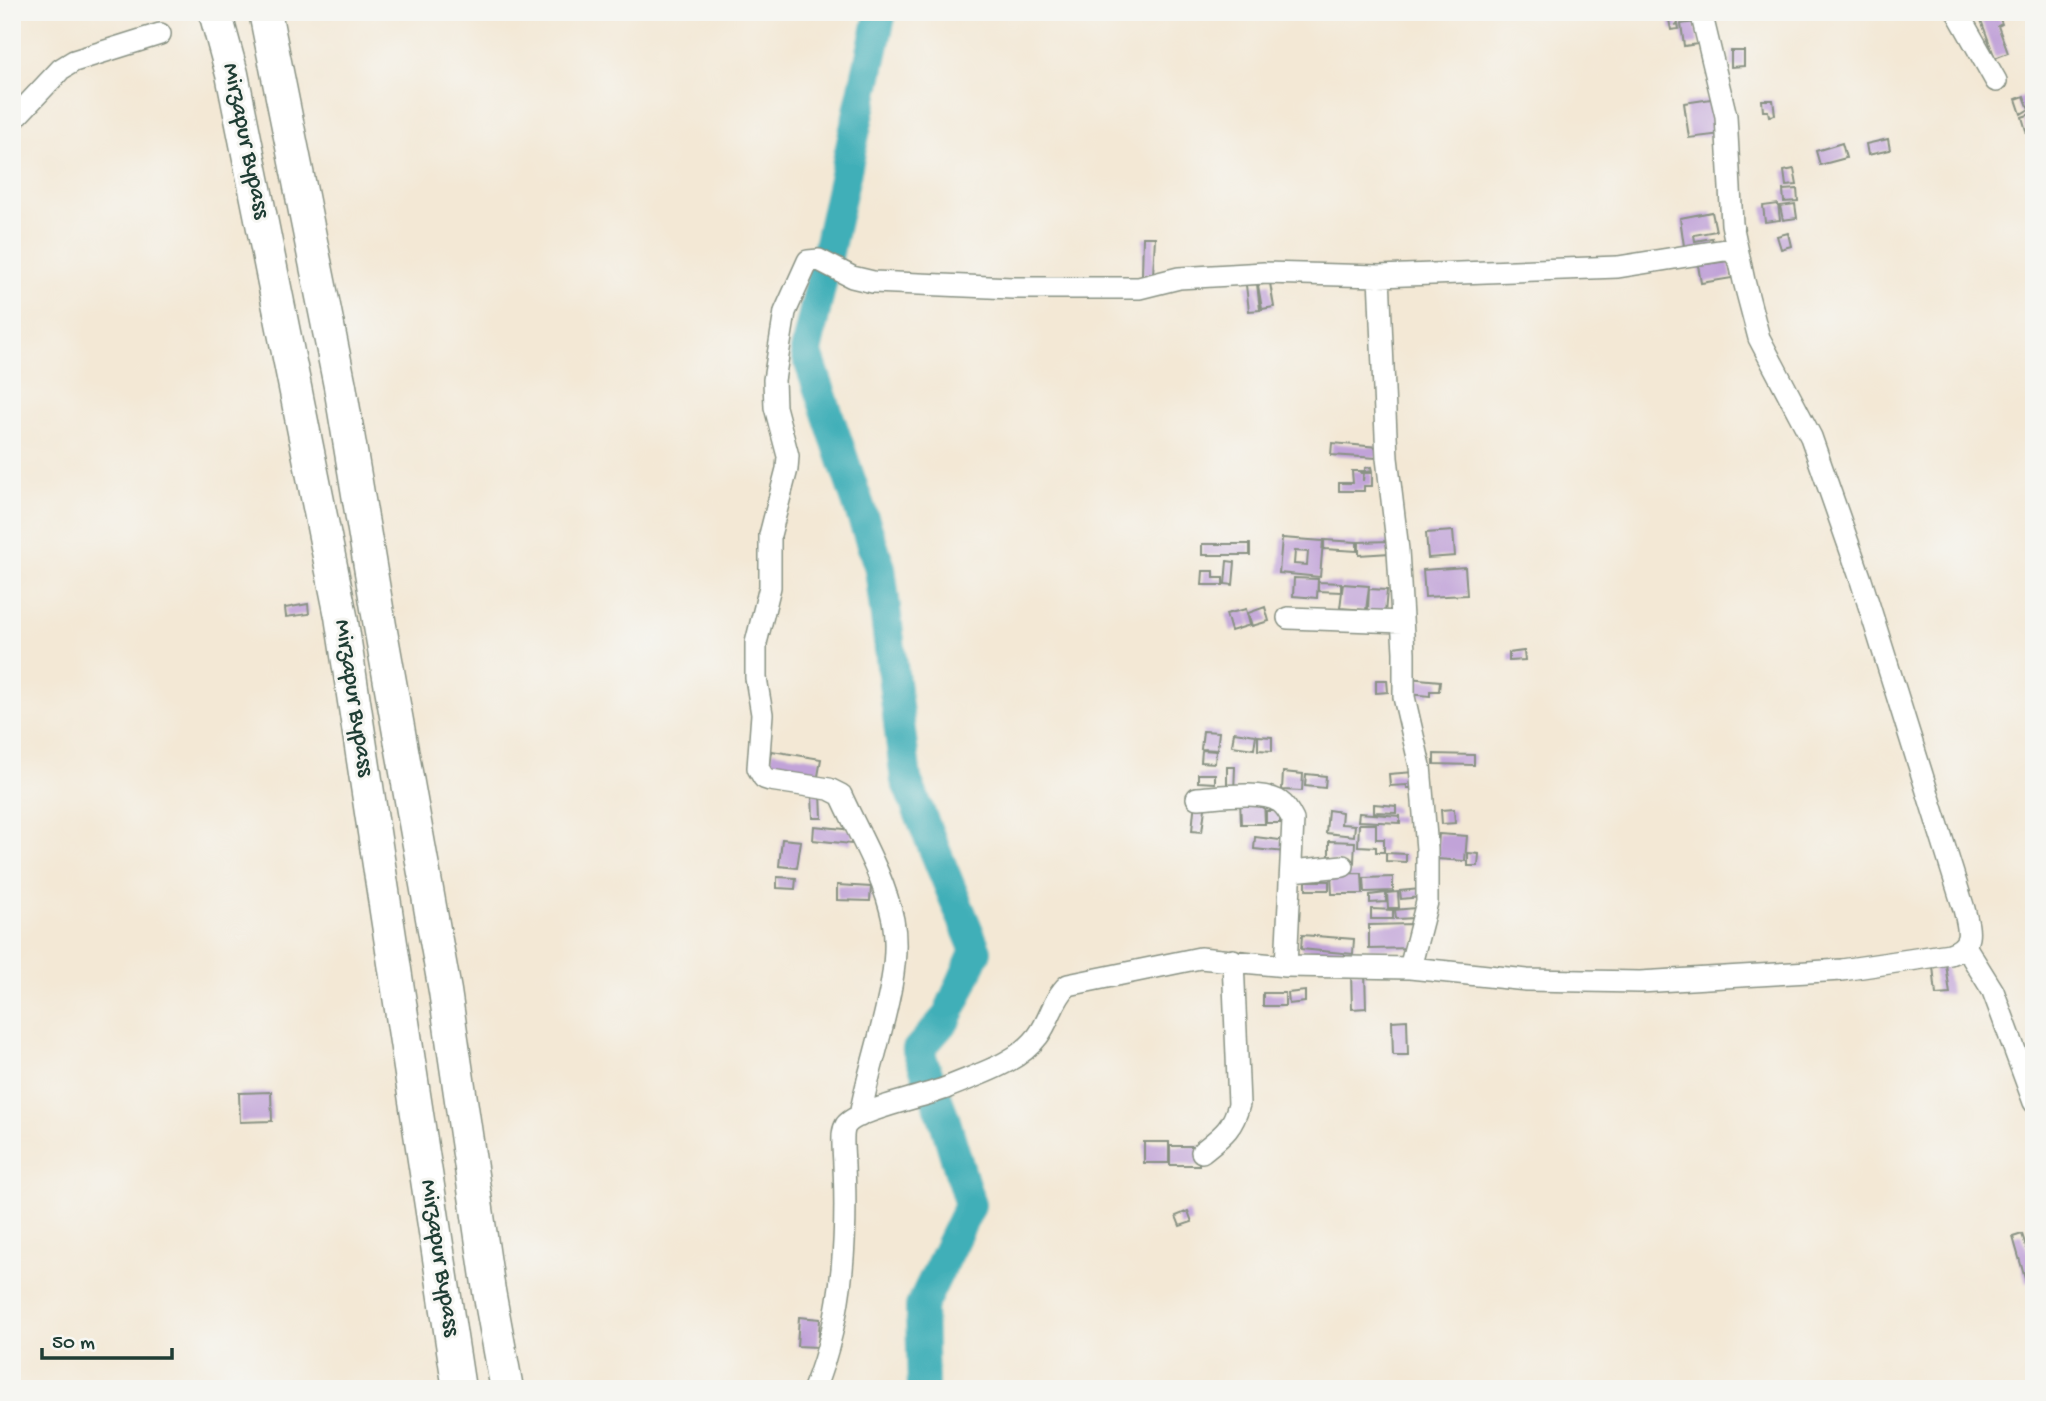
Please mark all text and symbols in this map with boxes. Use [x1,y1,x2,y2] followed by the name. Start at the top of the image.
[214,61,276,223] street label: Mirzapur Bypass
[326,618,380,780] street label: Mirzapur Bypass
[412,1178,466,1340] street label: Mirzapur Bypass
[42,1317,172,1361] scale bar
[52,1332,95,1357] text: 50 m

